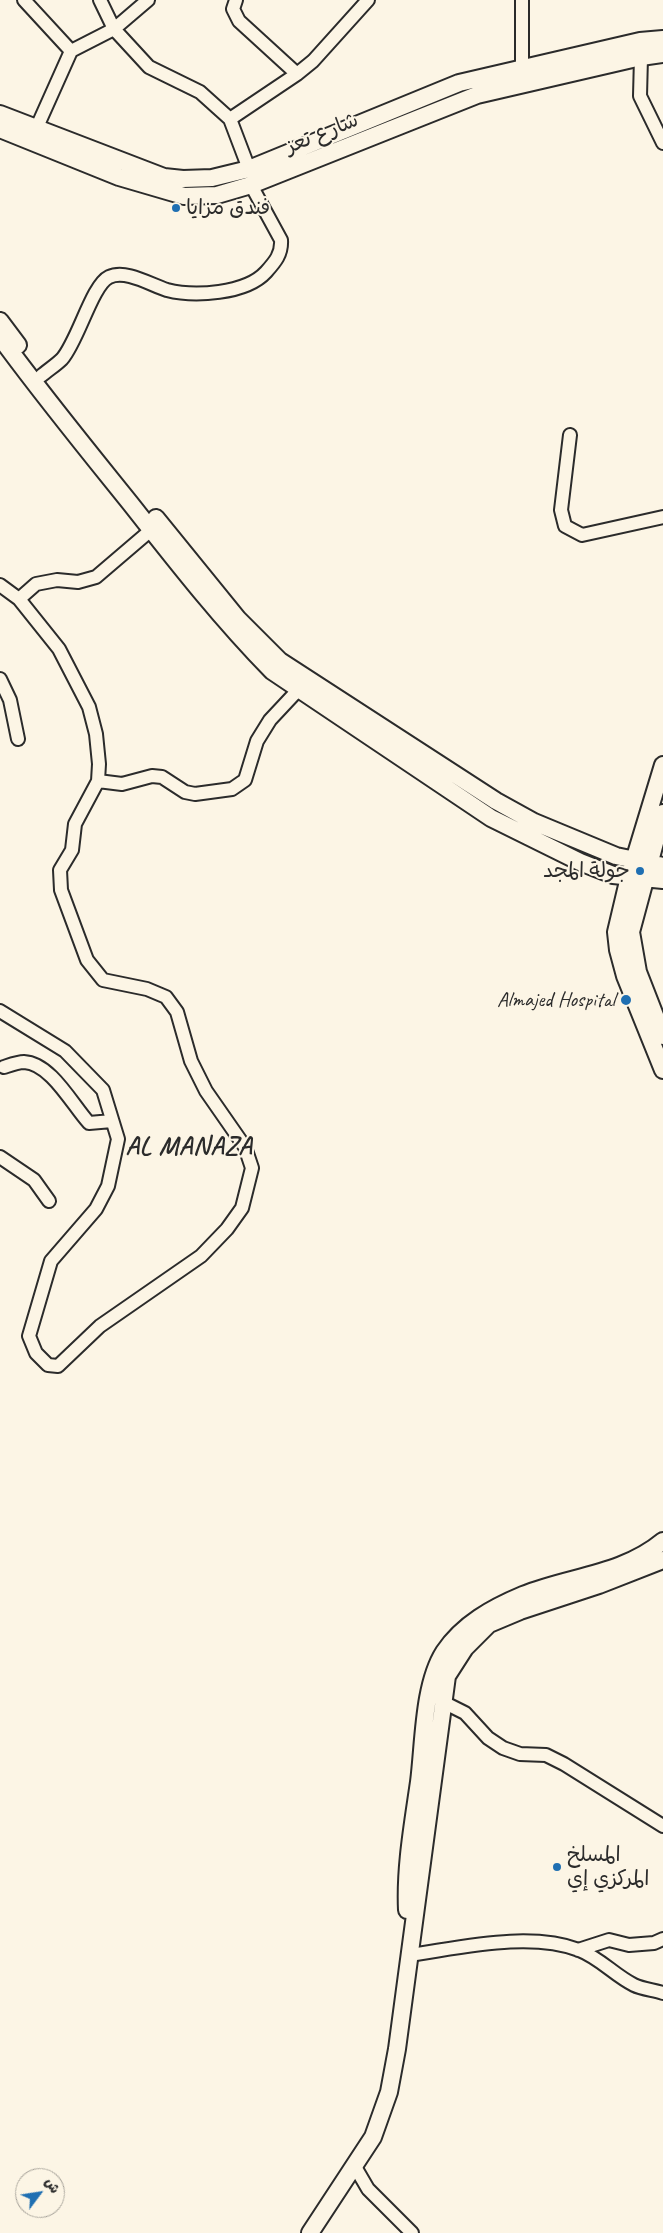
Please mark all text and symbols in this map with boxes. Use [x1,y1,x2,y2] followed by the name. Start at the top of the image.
[282,108,362,160] street label: شارع تعز
[186,195,270,221] place label: فندق مزايا
[170,202,182,214] marker: فندق مزايا
[543,858,630,884] place label: جولة المجد
[634,865,646,877] marker: جولة المجد
[497,987,615,1013] place label: Almajed Hospital
[619,993,633,1007] marker: Almajed Hospital
[125,1131,253,1163] district label: AL MANAZA
[567,1842,649,1892] place label: المسلخ المركزي إي
[551,1861,563,1873] marker: المسلخ المركزي إي
[15,2168,65,2218] north arrow
[41,2175,64,2197] text: ش

